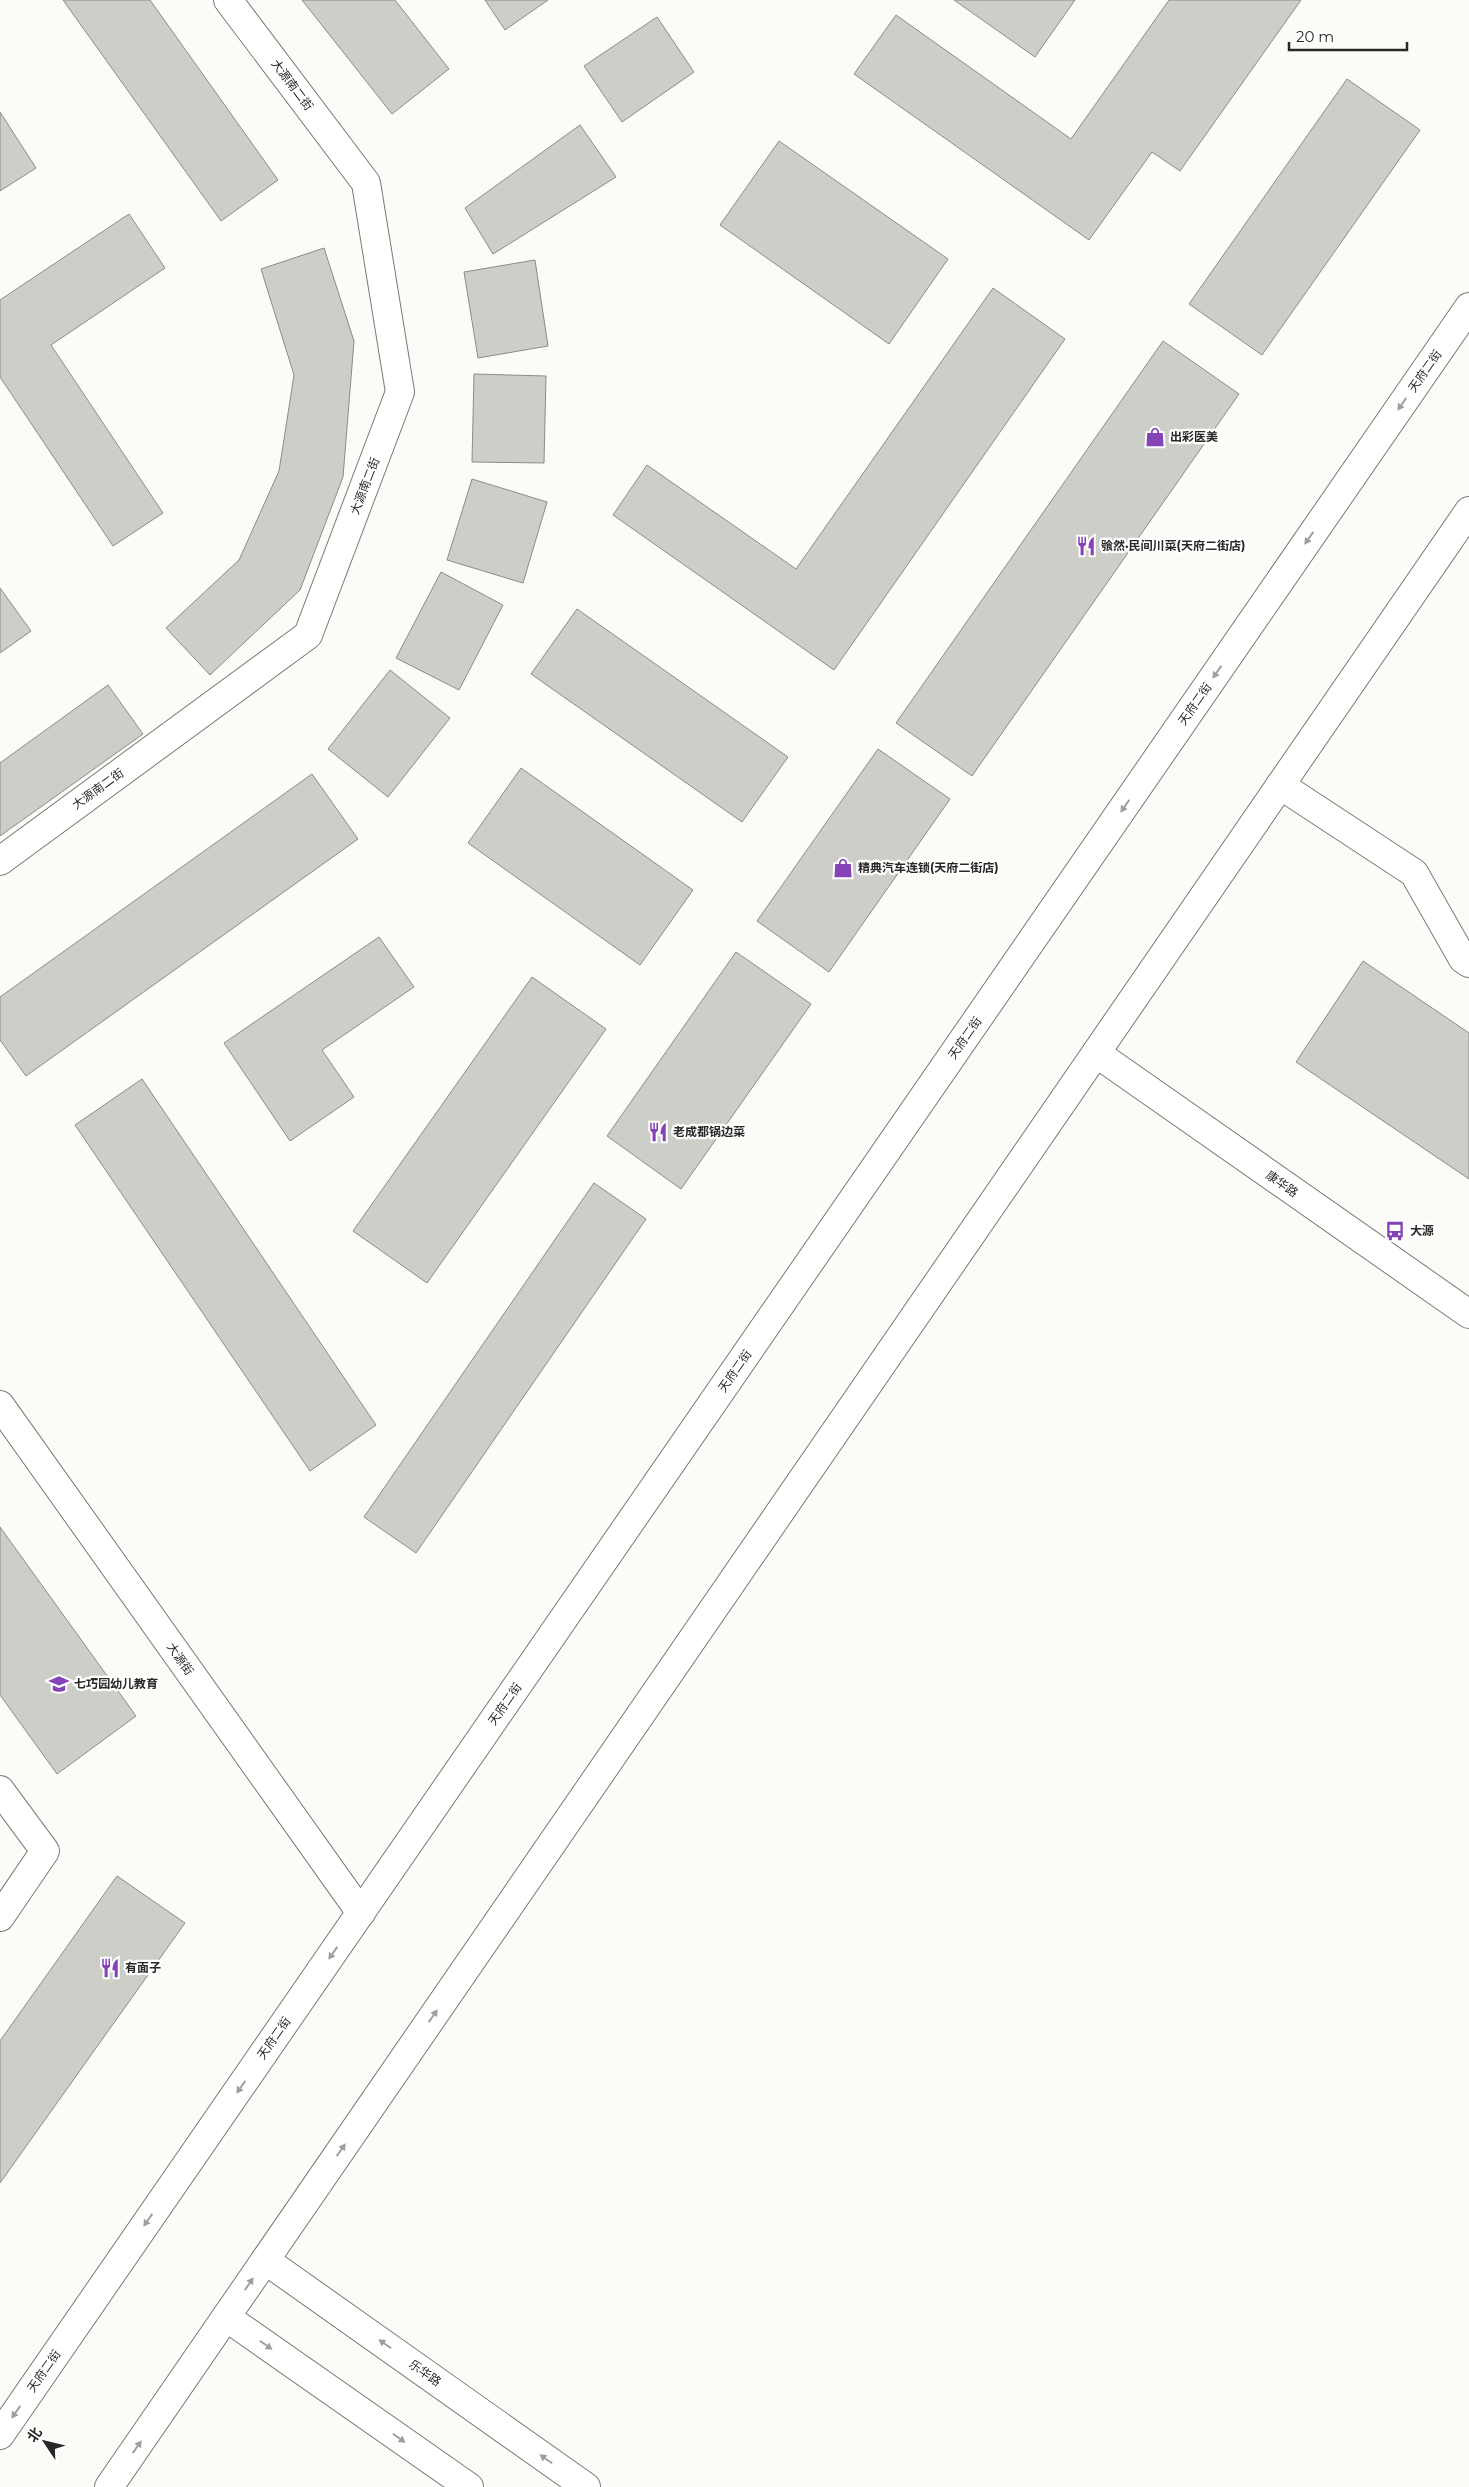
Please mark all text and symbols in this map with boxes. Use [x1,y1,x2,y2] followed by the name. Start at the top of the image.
[1289,20,1406,52] scale bar
[1296,27,1334,46] text: 20 m
[268,56,316,113] street label: 大源南二街
[1405,347,1445,395] street label: 天府二街
[1397,398,1407,411] one-way arrow
[1144,426,1166,448] shop icon: 出彩医美
[1170,429,1218,444] place label: 出彩医美
[347,455,382,517] street label: 大源南二街
[1304,531,1314,545] one-way arrow
[1075,535,1097,557] restaurant icon: 飸然·民间川菜(天府二街店)
[1101,538,1245,553] place label: 飸然·民间川菜(天府二街店)
[1212,665,1222,679] one-way arrow
[1175,680,1215,728] street label: 天府二街
[69,765,126,812] street label: 大源南二街
[1120,799,1130,812] one-way arrow
[832,857,854,879] shop icon: 精典汽车连锁(天府二街店)
[858,860,999,875] place label: 精典汽车连锁(天府二街店)
[945,1014,985,1062] street label: 天府二街
[647,1121,669,1143] restaurant icon: 老成都锅边菜
[673,1124,745,1139] place label: 老成都锅边菜
[1263,1167,1301,1200] street label: 康华路
[1384,1220,1406,1242] bus stop icon: 大源
[1410,1223,1434,1238] place label: 大源
[715,1347,755,1395] street label: 天府二街
[164,1640,197,1678] street label: 大源街
[48,1673,70,1695] school or university icon: 七巧园幼儿教育
[74,1676,158,1691] place label: 七巧园幼儿教育
[485,1680,525,1728] street label: 天府二街
[328,1946,338,1960] one-way arrow
[99,1957,121,1979] restaurant icon: 有面子
[125,1960,161,1975] place label: 有面子
[428,2010,438,2023] one-way arrow
[254,2014,294,2062] street label: 天府二街
[236,2080,246,2093] one-way arrow
[336,2143,346,2157] one-way arrow
[143,2214,153,2227] one-way arrow
[244,2277,254,2291] one-way arrow
[379,2339,392,2350] one-way arrow
[259,2340,273,2350] one-way arrow
[24,2347,64,2395] street label: 天府二街
[406,2356,444,2389] street label: 乐华路
[11,2405,21,2418] one-way arrow
[20,2417,70,2467] north arrow
[23,2424,46,2445] text: 北
[392,2433,406,2443] one-way arrow
[132,2440,142,2454] one-way arrow
[539,2454,553,2464] one-way arrow

